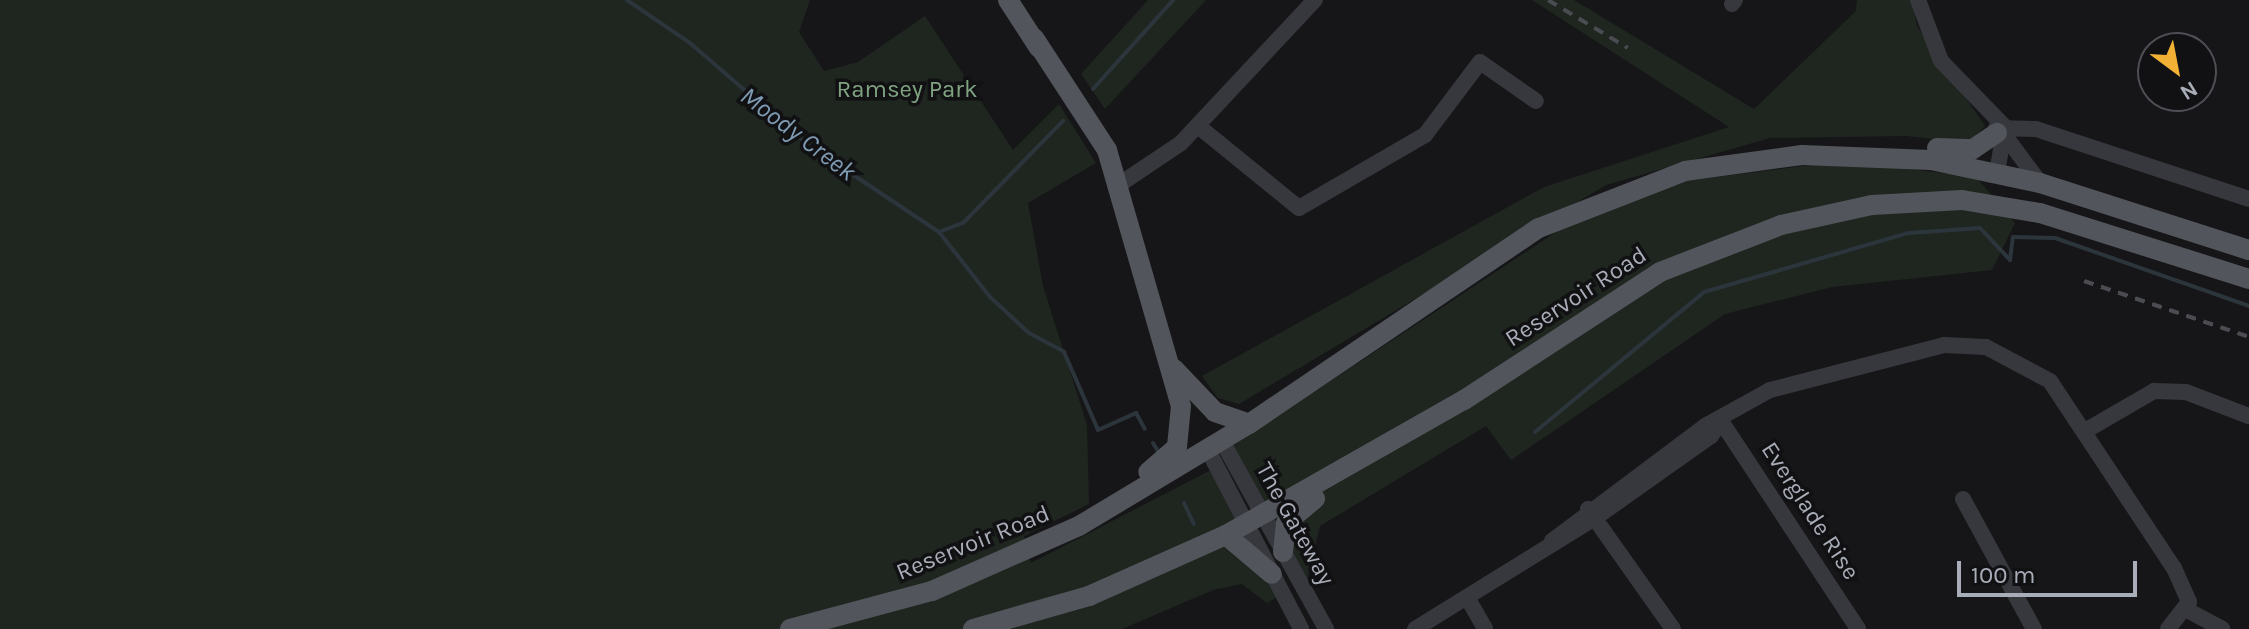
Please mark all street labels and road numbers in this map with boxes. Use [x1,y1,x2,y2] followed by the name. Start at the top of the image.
[1500,241,1652,353] street label: Reservoir Road
[1755,437,1865,585] street label: Everglade Rise
[1249,457,1341,591] street label: The Gateway
[892,499,1054,587] street label: Reservoir Road

